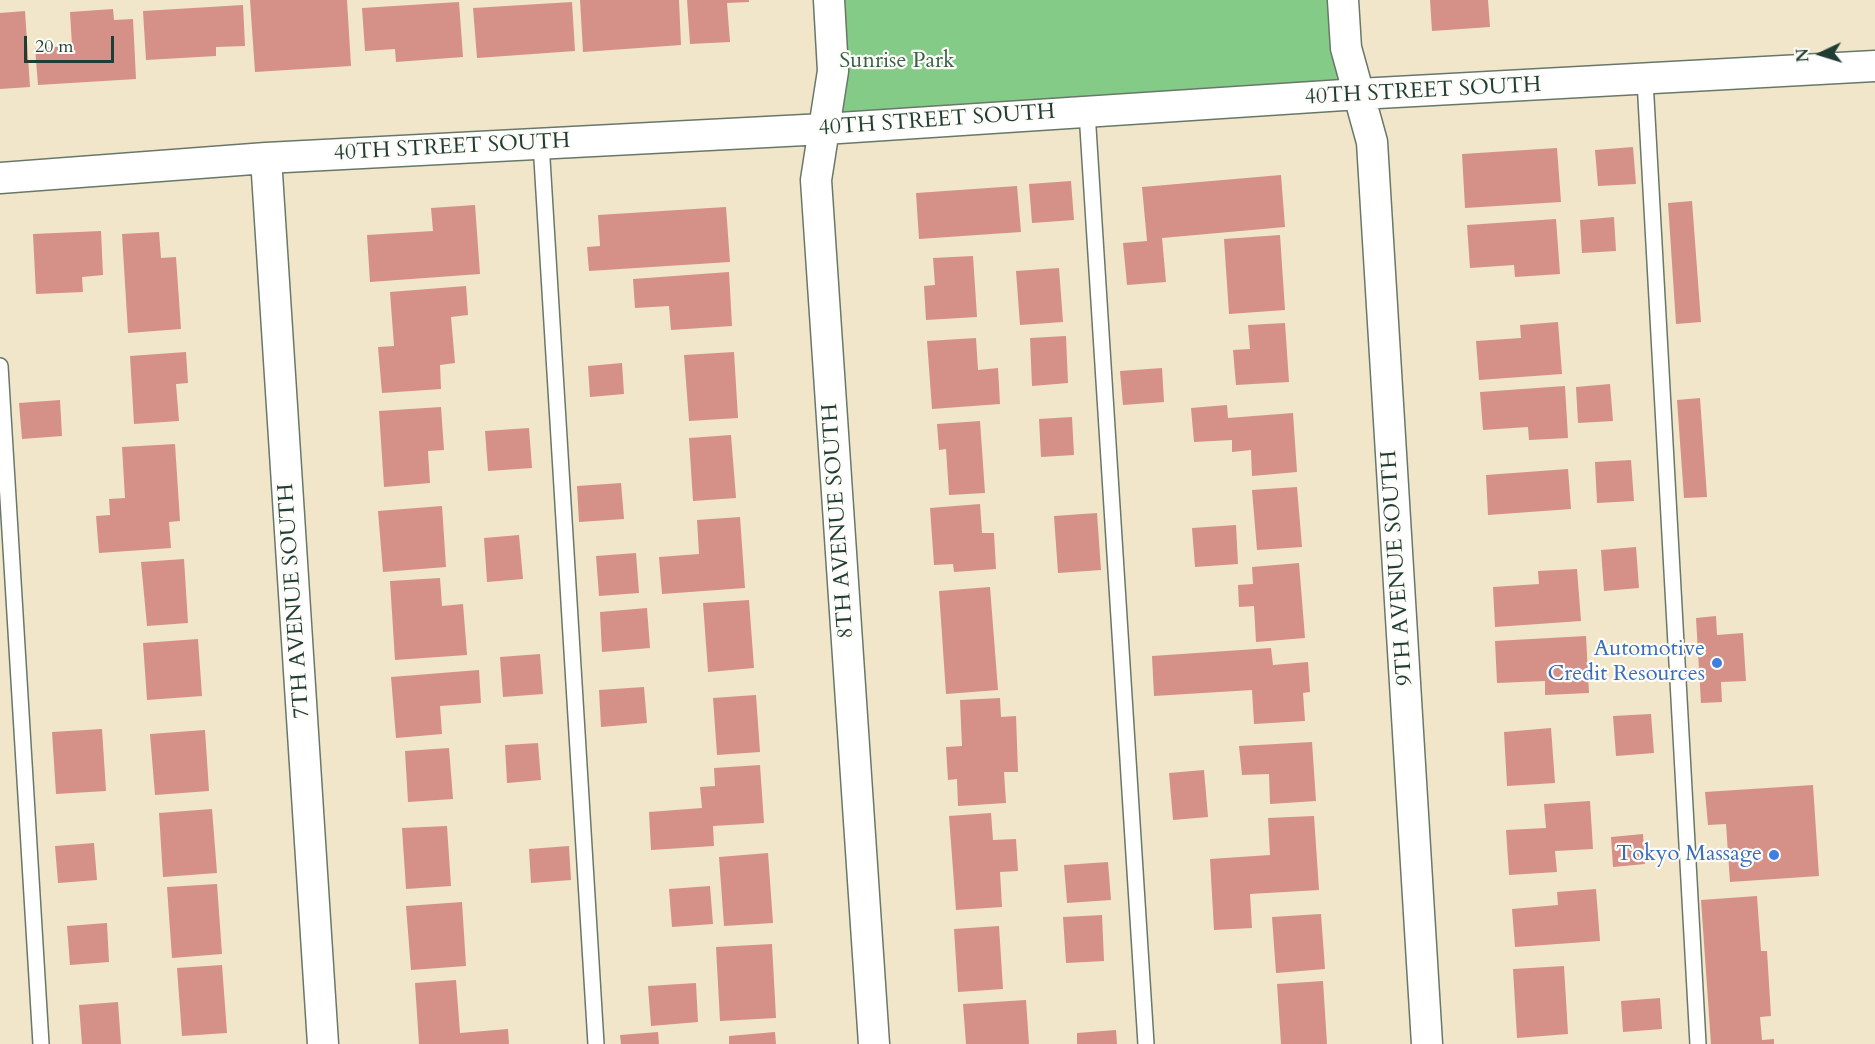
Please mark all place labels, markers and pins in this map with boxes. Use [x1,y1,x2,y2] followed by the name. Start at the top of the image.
[1547,637,1705,688] place label: Automotive Credit Resources
[1710,656,1724,670] marker: Automotive Credit Resources
[1616,842,1762,868] place label: Tokyo Massage
[1767,848,1781,862] marker: Tokyo Massage

